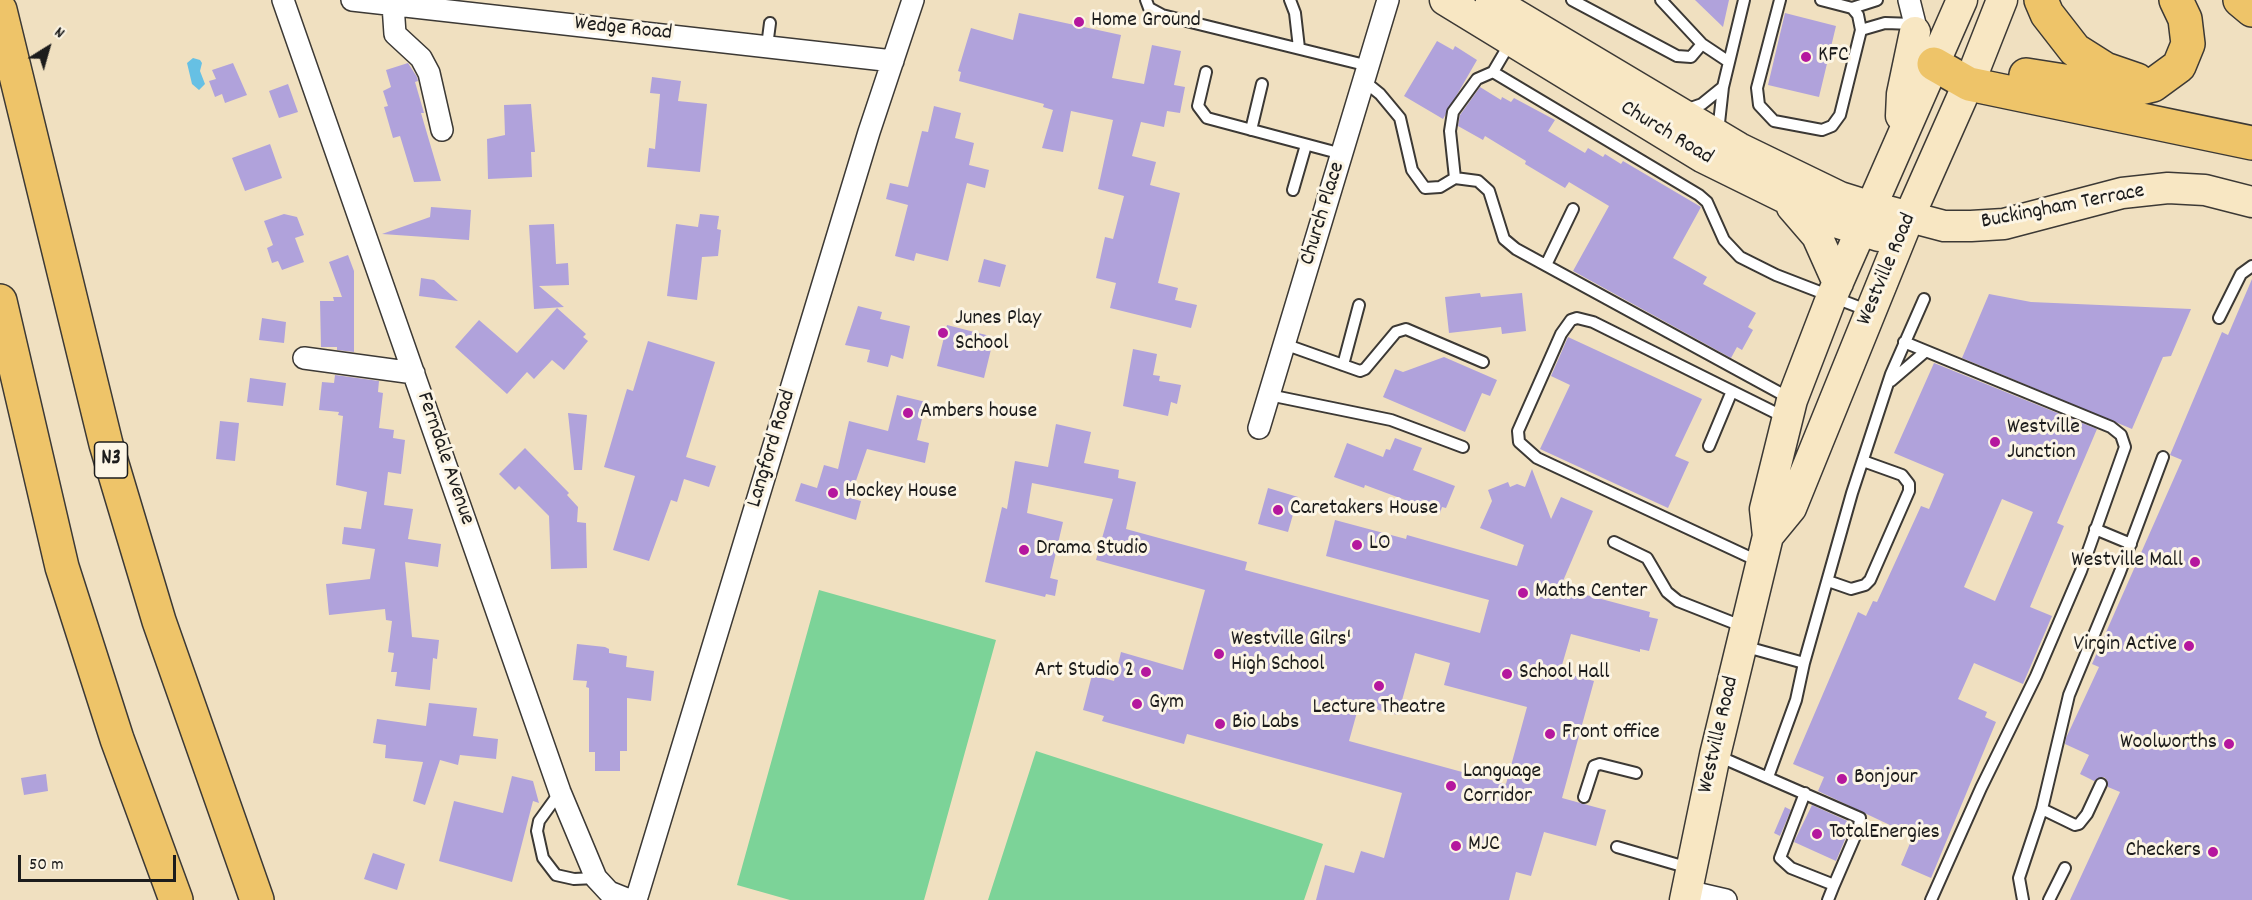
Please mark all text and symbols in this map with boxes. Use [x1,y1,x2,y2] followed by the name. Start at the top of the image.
[1091,9,1201,35] place label: Home Ground
[573,12,673,48] street label: Wedge Road
[1072,15,1086,29] marker: Home Ground
[18,18,78,78] north arrow
[49,22,69,45] text: N
[1818,44,1849,70] place label: KFC
[1799,50,1813,64] marker: KFC
[1615,96,1717,172] street label: Church Road
[1296,159,1352,269] street label: Church Place
[1979,179,2147,237] street label: Buckingham Terrace
[1853,210,1923,330] street label: Westville Road
[955,307,1041,358] place label: Junes Play School
[936,326,950,340] marker: Junes Play School
[743,387,803,511] street label: Langford Road
[409,389,479,529] street label: Ferndale Avenue
[920,400,1037,426] place label: Ambers house
[901,406,915,420] marker: Ambers house
[2007,416,2080,468] place label: Westville Junction
[1988,435,2002,449] marker: Westville Junction
[94,442,128,478] road number: N3
[845,480,957,506] place label: Hockey House
[826,486,840,500] marker: Hockey House
[1290,497,1438,523] place label: Caretakers House
[1271,503,1285,517] marker: Caretakers House
[1369,532,1391,558] place label: LO
[1036,537,1148,563] place label: Drama Studio
[1350,538,1364,552] marker: LO
[1017,543,1031,557] marker: Drama Studio
[2071,549,2183,575] place label: Westville Mall
[2188,555,2202,569] marker: Westville Mall
[1535,580,1647,606] place label: Maths Center
[1516,586,1530,600] marker: Maths Center
[1231,628,1351,680] place label: Westville Gilrs' High School
[2074,633,2177,659] place label: Virgin Active
[2182,639,2196,653] marker: Virgin Active
[1212,647,1226,661] marker: Westville Gilrs' High School
[1035,659,1134,685] place label: Art Studio 2
[1519,661,1610,687] place label: School Hall
[1139,665,1153,679] marker: Art Studio 2
[1500,667,1514,681] marker: School Hall
[1694,674,1746,796] street label: Westville Road
[1372,679,1386,693] marker: Lecture Theatre
[1149,691,1184,717] place label: Gym
[1313,696,1445,722] place label: Lecture Theatre
[1130,697,1144,711] marker: Gym
[1232,711,1299,737] place label: Bio Labs
[1213,717,1227,731] marker: Bio Labs
[1562,721,1660,747] place label: Front office
[1543,727,1557,741] marker: Front office
[2120,731,2217,757] place label: Woolworths
[2222,737,2236,751] marker: Woolworths
[1463,760,1541,812] place label: Language Corridor
[1854,766,1918,792] place label: Bonjour
[1835,772,1849,786] marker: Bonjour
[1444,779,1458,793] marker: Language Corridor
[1829,821,1940,847] place label: TotalEnergies
[1810,827,1824,841] marker: TotalEnergies
[1468,833,1500,859] place label: MJC
[1449,839,1463,853] marker: MJC
[2125,839,2201,865] place label: Checkers
[21,843,178,881] scale bar
[2206,845,2220,859] marker: Checkers
[29,853,64,878] text: 50 m

